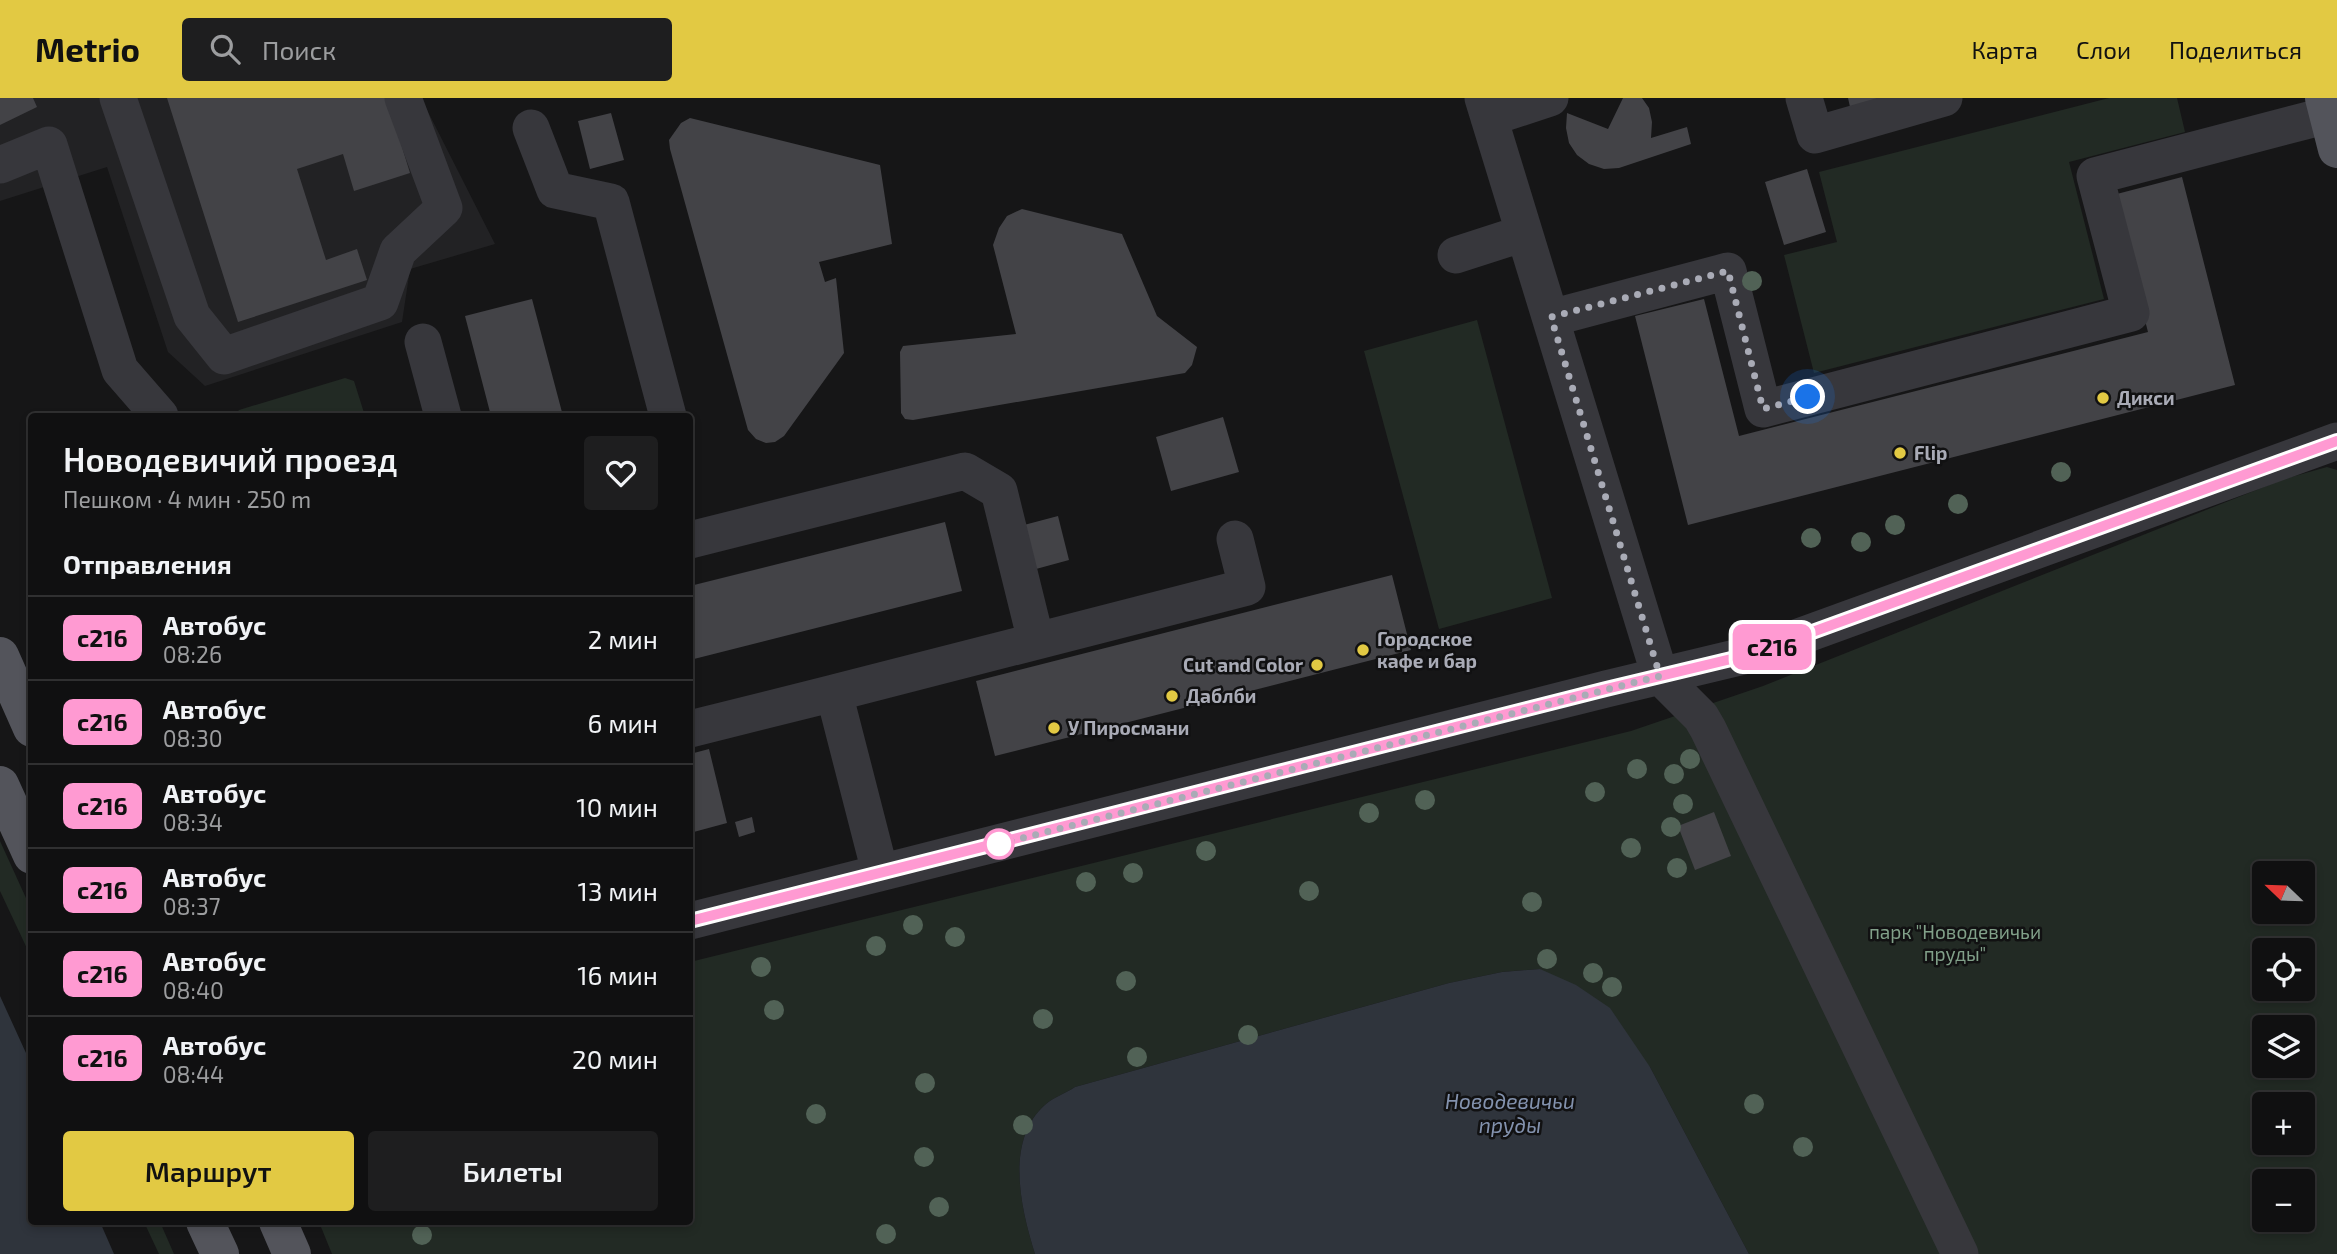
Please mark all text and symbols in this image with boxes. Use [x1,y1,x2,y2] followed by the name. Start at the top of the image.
[182,18,672,81] search box
[35,29,140,69] text: Metrio
[206,30,244,68] icon: search
[262,34,336,65] text: Поиск
[1971,35,2038,64] text: Карта
[2076,35,2131,64] text: Слои
[2169,35,2302,64] text: Поделиться
[1790,379,1825,414] your location
[2117,386,2175,409] place label: Дикси
[2095,390,2111,406] marker: Дикси
[584,436,658,510] button: heart
[63,439,398,479] text: Новодевичий проезд
[1914,441,1947,464] place label: Flip
[1892,445,1908,461] marker: Flip
[63,485,311,513] text: Пешком · 4 мин · 250 m
[63,548,232,579] text: Отправления
[163,609,266,640] text: Автобус
[77,623,128,652] text: с216
[588,623,658,654] text: 2 мин
[1723,624,1821,670] line badge: с216
[1377,627,1477,672] place label: Городское кафе и бар
[1747,632,1797,661] text: с216
[163,640,222,668] text: 08:26
[1355,642,1371,658] marker: Городское кафе и бар
[1183,653,1303,676] place label: Cut and Color
[1309,657,1325,673] marker: Cut and Color
[1186,684,1256,707] place label: Даблби
[1164,688,1180,704] marker: Даблби
[163,693,266,724] text: Автобус
[77,707,128,736] text: с216
[587,707,658,738] text: 6 мин
[1068,716,1189,739] place label: У Пиросмани
[1046,720,1062,736] marker: У Пиросмани
[163,724,223,752] text: 08:30
[163,777,266,808] text: Автобус
[77,791,128,820] text: с216
[576,791,658,822] text: 10 мин
[163,808,223,836] text: 08:34
[984,829,1014,859] unlabelled marker
[163,861,266,892] text: Автобус
[2252,861,2315,924] north arrow
[2252,861,2315,1232] map controls
[77,875,128,904] text: с216
[578,875,658,906] text: 13 мин
[163,892,221,920] text: 08:37
[1869,920,2041,966] park label: парк "Новодевичьи пруды"
[2252,938,2315,1001] button: locate
[163,945,266,976] text: Автобус
[77,959,128,988] text: с216
[577,959,658,990] text: 16 мин
[163,976,224,1004] text: 08:40
[2252,1015,2315,1078] button: layers
[163,1029,266,1060] text: Автобус
[77,1043,128,1072] text: с216
[572,1043,658,1074] text: 20 мин
[163,1060,224,1088] text: 08:44
[1445,1088,1575,1137] water label: Новодевичьи пруды
[2252,1092,2315,1155] button: +
[63,1131,354,1211] button: Маршрут
[368,1131,658,1211] button: Билеты
[2252,1169,2315,1232] button: −

